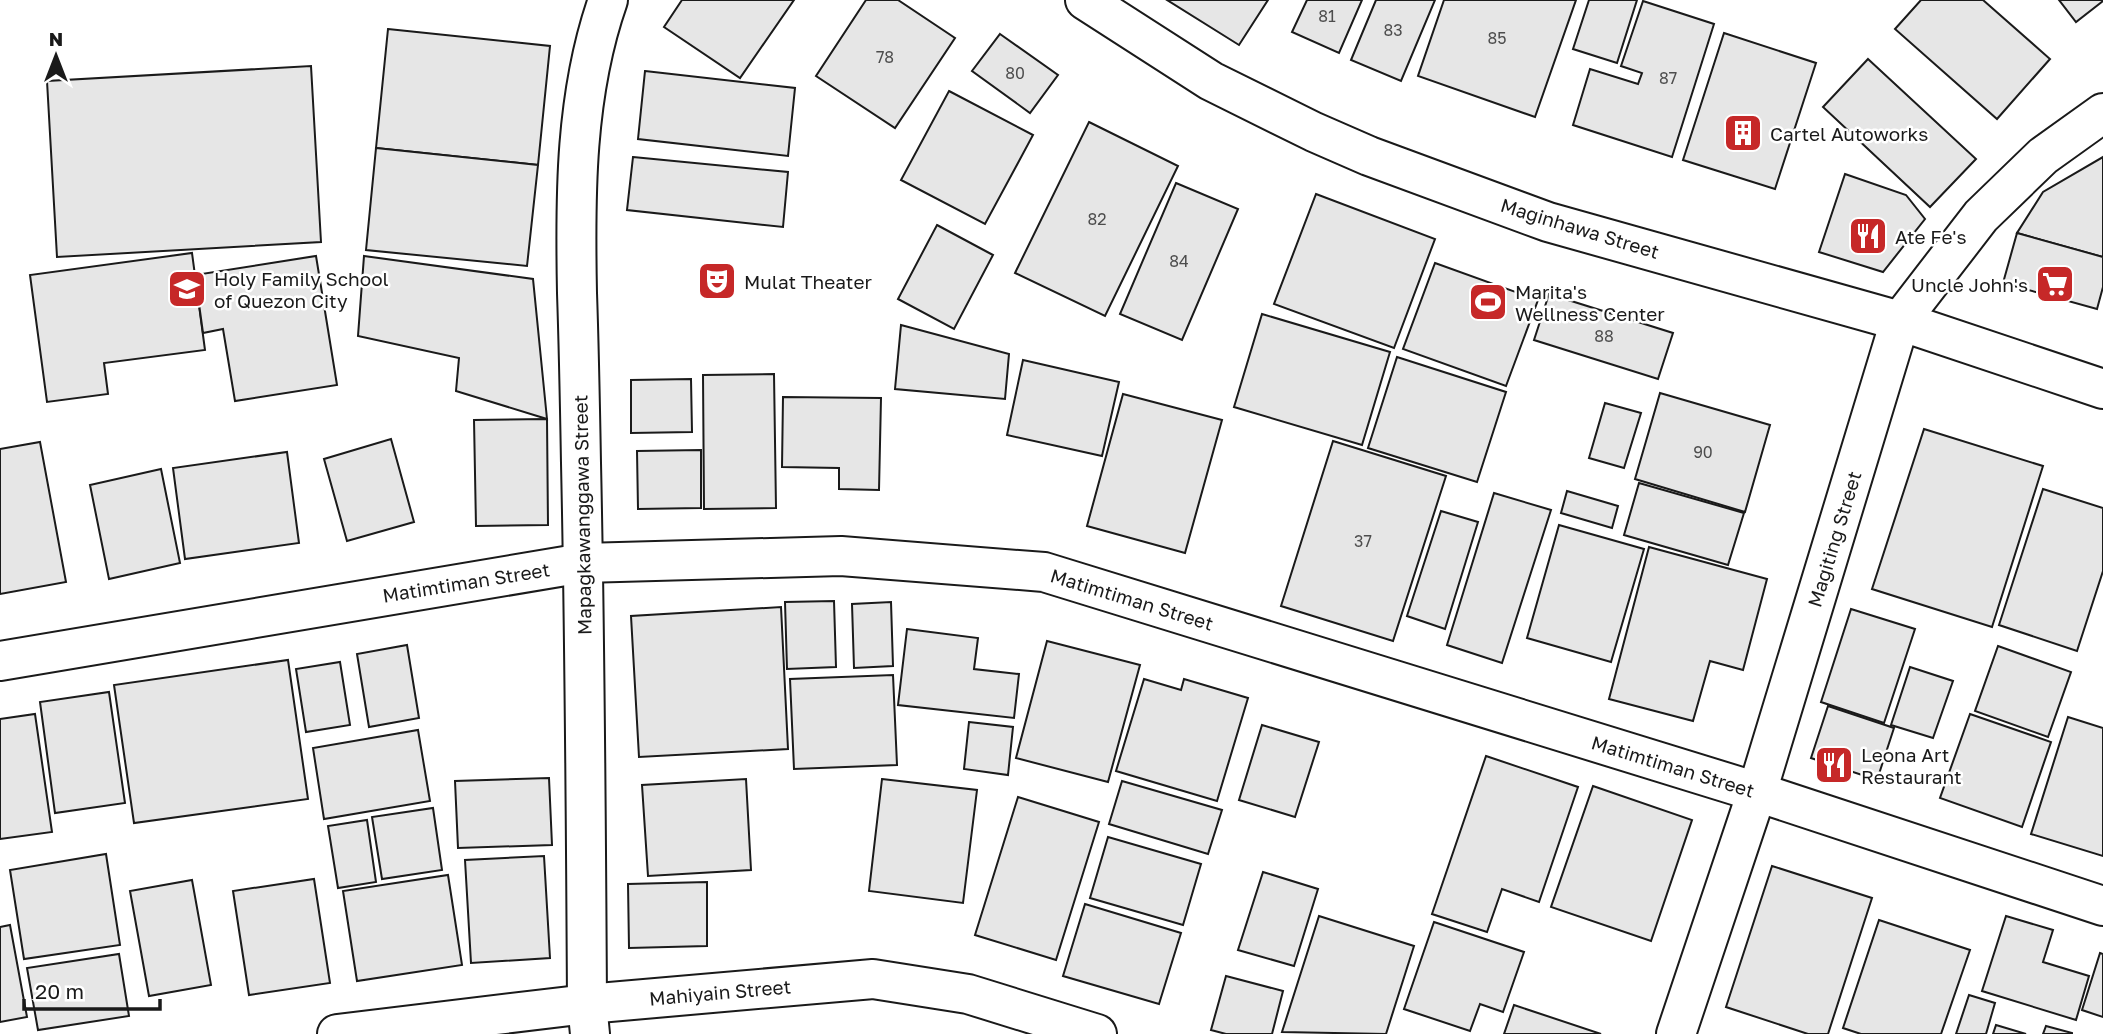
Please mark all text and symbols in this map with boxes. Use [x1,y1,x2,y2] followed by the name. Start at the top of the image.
[1318,6,1336,26] house number: 81
[1383,20,1403,40] house number: 83
[21,21,91,91] north arrow
[49,27,63,50] text: N
[1487,28,1507,48] house number: 85
[876,47,894,67] house number: 78
[1005,63,1025,83] house number: 80
[1659,68,1677,88] house number: 87
[1722,112,1764,154] building icon: Cartel Autoworks
[1770,122,1928,145] place label: Cartel Autoworks
[1498,193,1662,263] street label: Maginhawa Street
[1087,209,1107,229] house number: 82
[1847,215,1889,257] restaurant icon: Ate Fe's
[1895,225,1967,248] place label: Ate Fe's
[1169,251,1189,271] house number: 84
[696,260,738,302] theatre icon: Mulat Theater
[2034,263,2076,305] supermarket icon: Uncle John's
[214,267,389,312] place label: Holy Family School of Quezon City
[166,268,208,310] school or university icon: Holy Family School of Quezon City
[744,270,872,293] place label: Mulat Theater
[1911,273,2028,296] place label: Uncle John's
[1515,280,1665,325] place label: Marita's Wellness Center
[1467,281,1509,323] sports icon: Marita's Wellness Center
[1594,326,1614,346] house number: 88
[568,395,596,635] street label: Mapagkawanggawa Street
[1693,442,1713,462] house number: 90
[1802,468,1866,610] street label: Magiting Street
[1354,531,1372,551] house number: 37
[381,557,551,607] street label: Matimtiman Street
[1048,563,1216,635] street label: Matimtiman Street
[1589,730,1757,802] street label: Matimtiman Street
[1861,743,1962,788] place label: Leona Art Restaurant
[1813,744,1855,786] restaurant icon: Leona Art Restaurant
[24,968,161,1012] scale bar
[648,974,792,1010] street label: Mahiyain Street
[35,978,84,1004] text: 20 m

